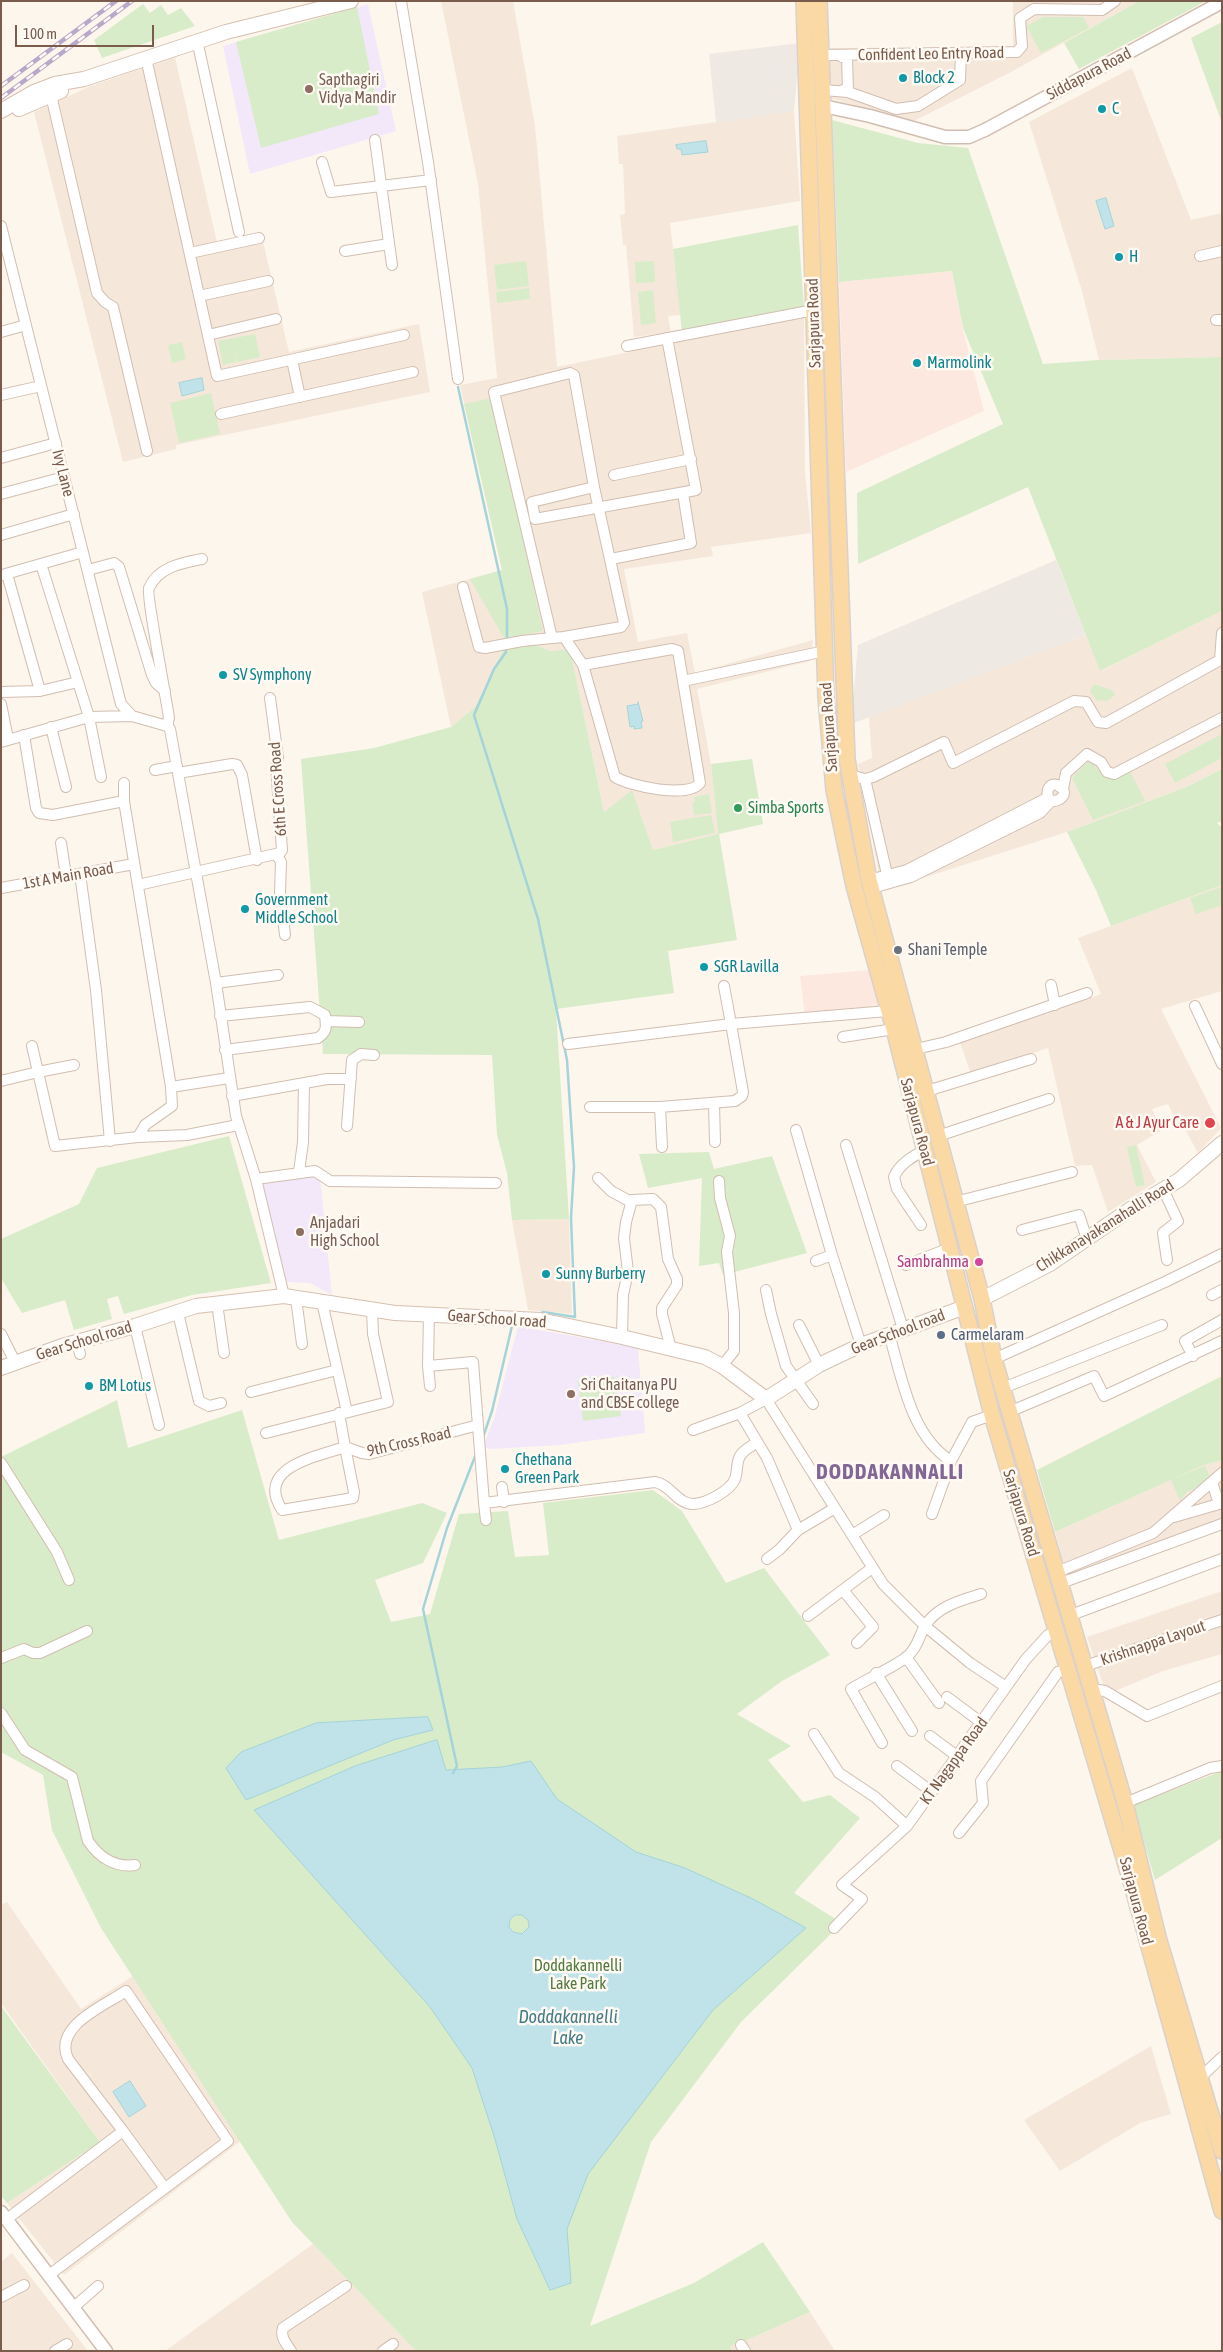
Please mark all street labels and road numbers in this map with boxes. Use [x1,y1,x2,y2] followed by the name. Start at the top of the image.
[858,43,1004,65] street label: Confident Leo Entry Road
[1043,44,1135,104] street label: Siddapura Road
[803,278,825,368] street label: Sarjapura Road
[48,447,78,499] street label: Ivy Lane
[816,681,842,773] street label: Sarjapura Road
[265,741,291,837] street label: 6th E Cross Road
[21,859,115,893] street label: 1st A Main Road
[896,1076,938,1168] street label: Sarjapura Road
[1032,1176,1178,1276] street label: Chikkanayakanahalli Road
[848,1305,948,1359] street label: Gear School road
[447,1306,547,1332] street label: Gear School road
[34,1317,134,1365] street label: Gear School road
[365,1423,453,1461] street label: 9th Cross Road
[999,1467,1043,1559] street label: Sarjapura Road
[1098,1616,1208,1670] street label: Krishnappa Layout
[916,1714,992,1808] street label: KT Nagappa Road
[1115,1855,1157,1947] street label: Sarjapura Road

